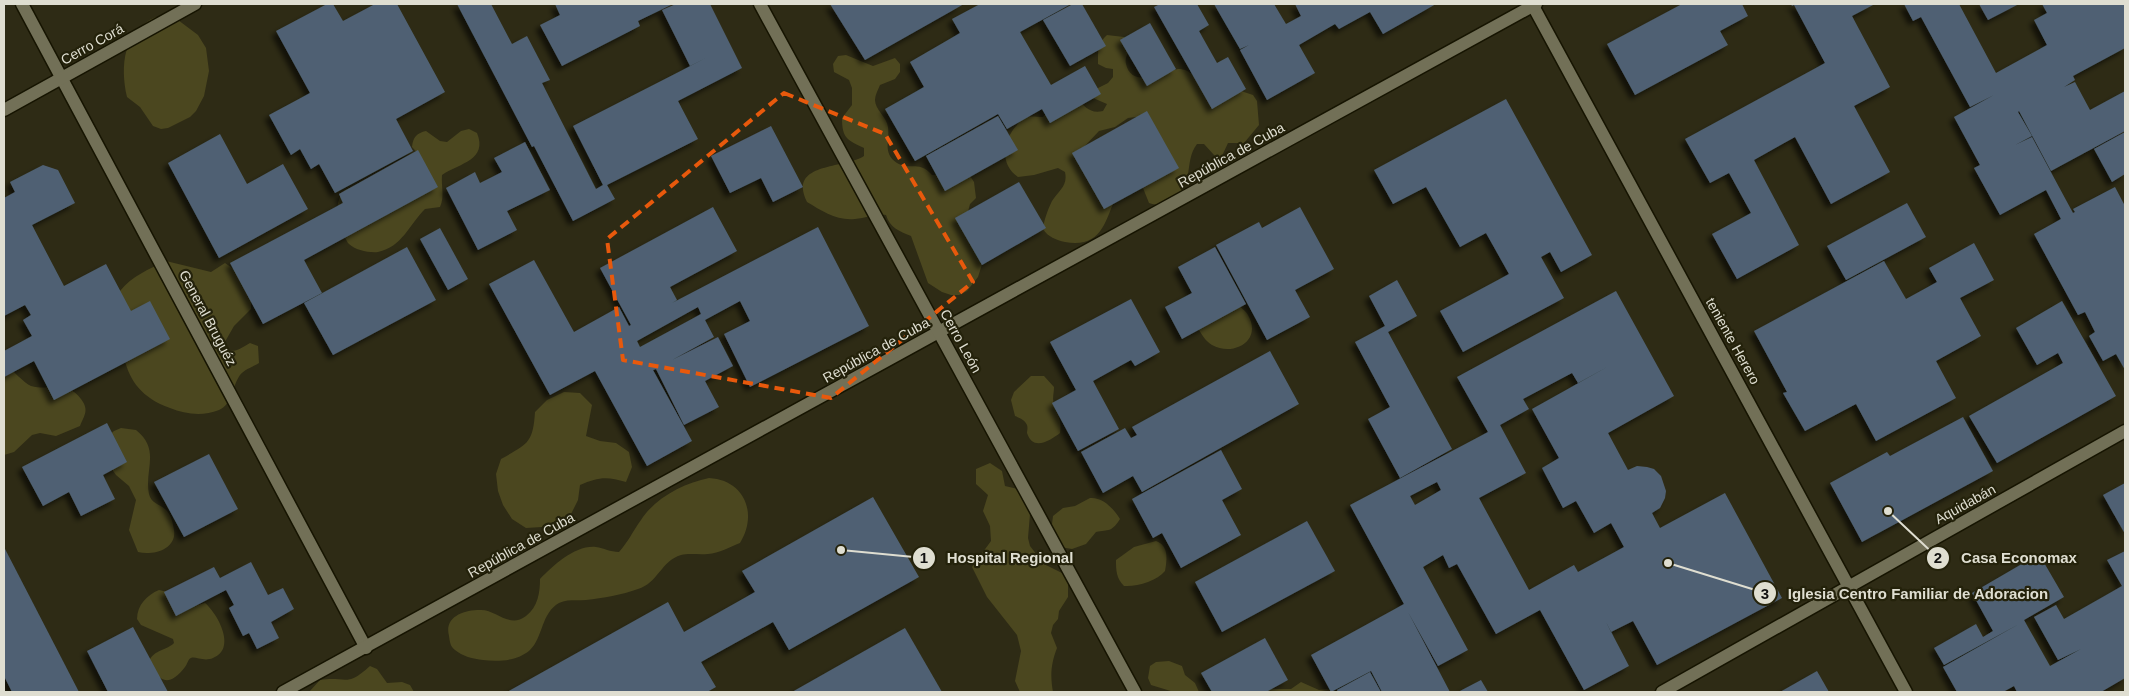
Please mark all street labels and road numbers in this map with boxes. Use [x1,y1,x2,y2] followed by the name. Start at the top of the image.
[58,20,126,68] street label: Cerro Corá
[1175,119,1287,191] street label: República de Cuba
[176,268,240,368] street label: General Bruguéz
[1703,295,1763,387] street label: teniente Herero
[937,306,985,376] street label: Cerro León
[820,314,932,386] street label: República de Cuba
[1932,481,1998,527] street label: Aquidabán
[465,509,577,581] street label: República de Cuba

